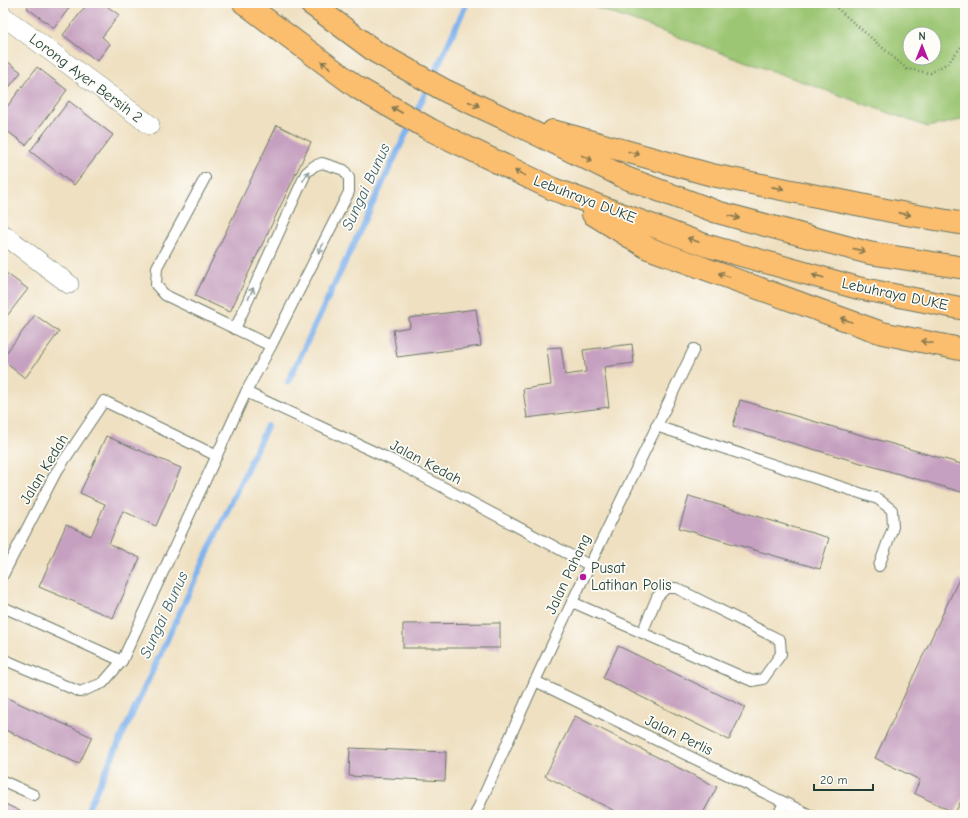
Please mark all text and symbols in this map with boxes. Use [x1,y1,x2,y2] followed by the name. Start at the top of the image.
[902,26,942,66] north arrow
[26,30,146,126] street label: Lorong Ayer Bersih 2
[918,30,926,43] text: N
[321,61,332,69] one-way arrow
[467,101,479,108] one-way arrow
[391,106,403,114] one-way arrow
[338,140,394,233] water label: Sungai Bunus
[627,150,640,157] one-way arrow
[581,155,593,163] one-way arrow
[514,169,526,176] one-way arrow
[301,170,310,181] one-way arrow
[531,171,639,227] street label: Lebuhraya DUKE
[771,185,784,193] one-way arrow
[898,210,911,218] one-way arrow
[727,213,740,221] one-way arrow
[686,236,699,243] one-way arrow
[317,241,324,253] one-way arrow
[853,247,866,254] one-way arrow
[718,271,730,279] one-way arrow
[811,272,824,279] one-way arrow
[840,274,950,314] street label: Lebuhraya DUKE
[248,288,255,300] one-way arrow
[839,316,852,323] one-way arrow
[921,338,934,346] one-way arrow
[16,431,72,507] street label: Jalan Kedah
[387,436,465,488] street label: Jalan Kedah
[542,531,594,617] street label: Jalan Pahang
[591,559,671,594] place label: Pusat Latihan Polis
[136,568,192,661] water label: Sungai Bunus
[578,572,588,582] marker: Pusat Latihan Polis
[642,711,716,759] street label: Jalan Perlis
[814,766,873,792] scale bar
[820,773,848,787] text: 20 m

